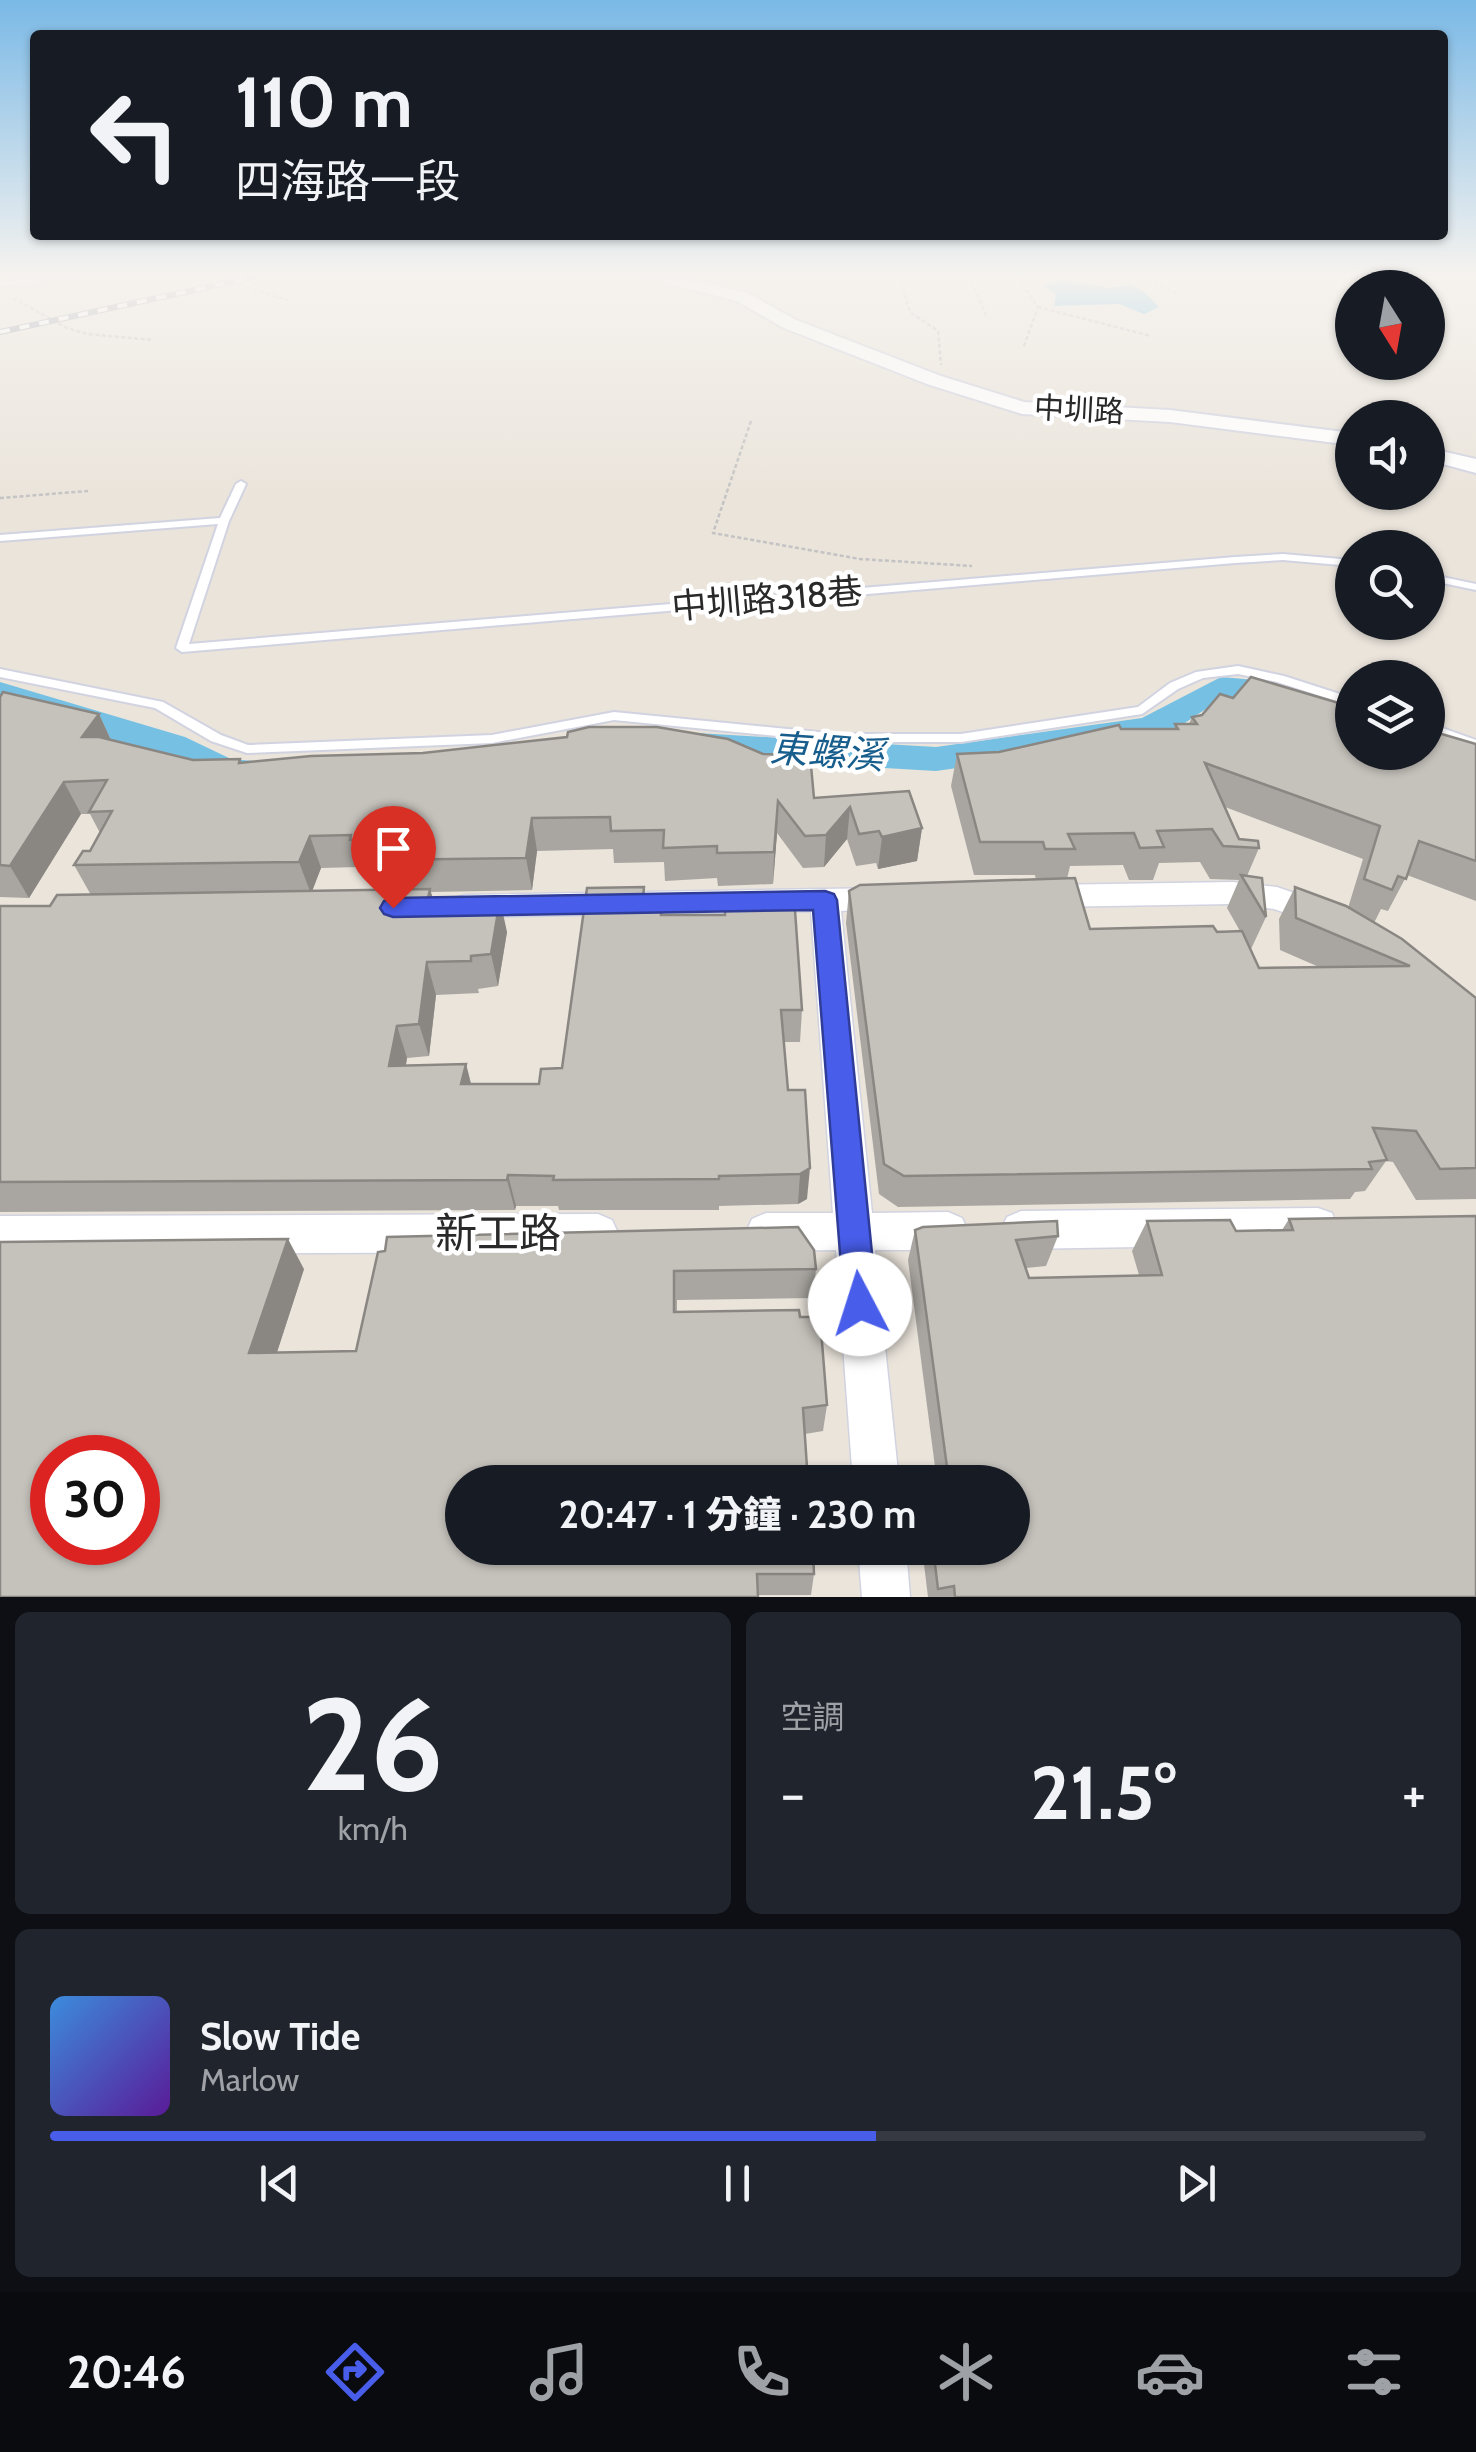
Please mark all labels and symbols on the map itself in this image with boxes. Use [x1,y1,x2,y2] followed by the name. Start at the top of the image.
[1335,270,1445,380] north arrow
[1033,389,1125,430] street label: 中圳路
[670,569,864,628] street label: 中圳路318巷
[769,724,891,779] water label: 東螺溪
[351,806,436,909] pin
[435,1207,561,1259] street label: 新工路
[808,1252,912,1356] position arrow
[30,1435,160,1565] speed limit sign: 30

